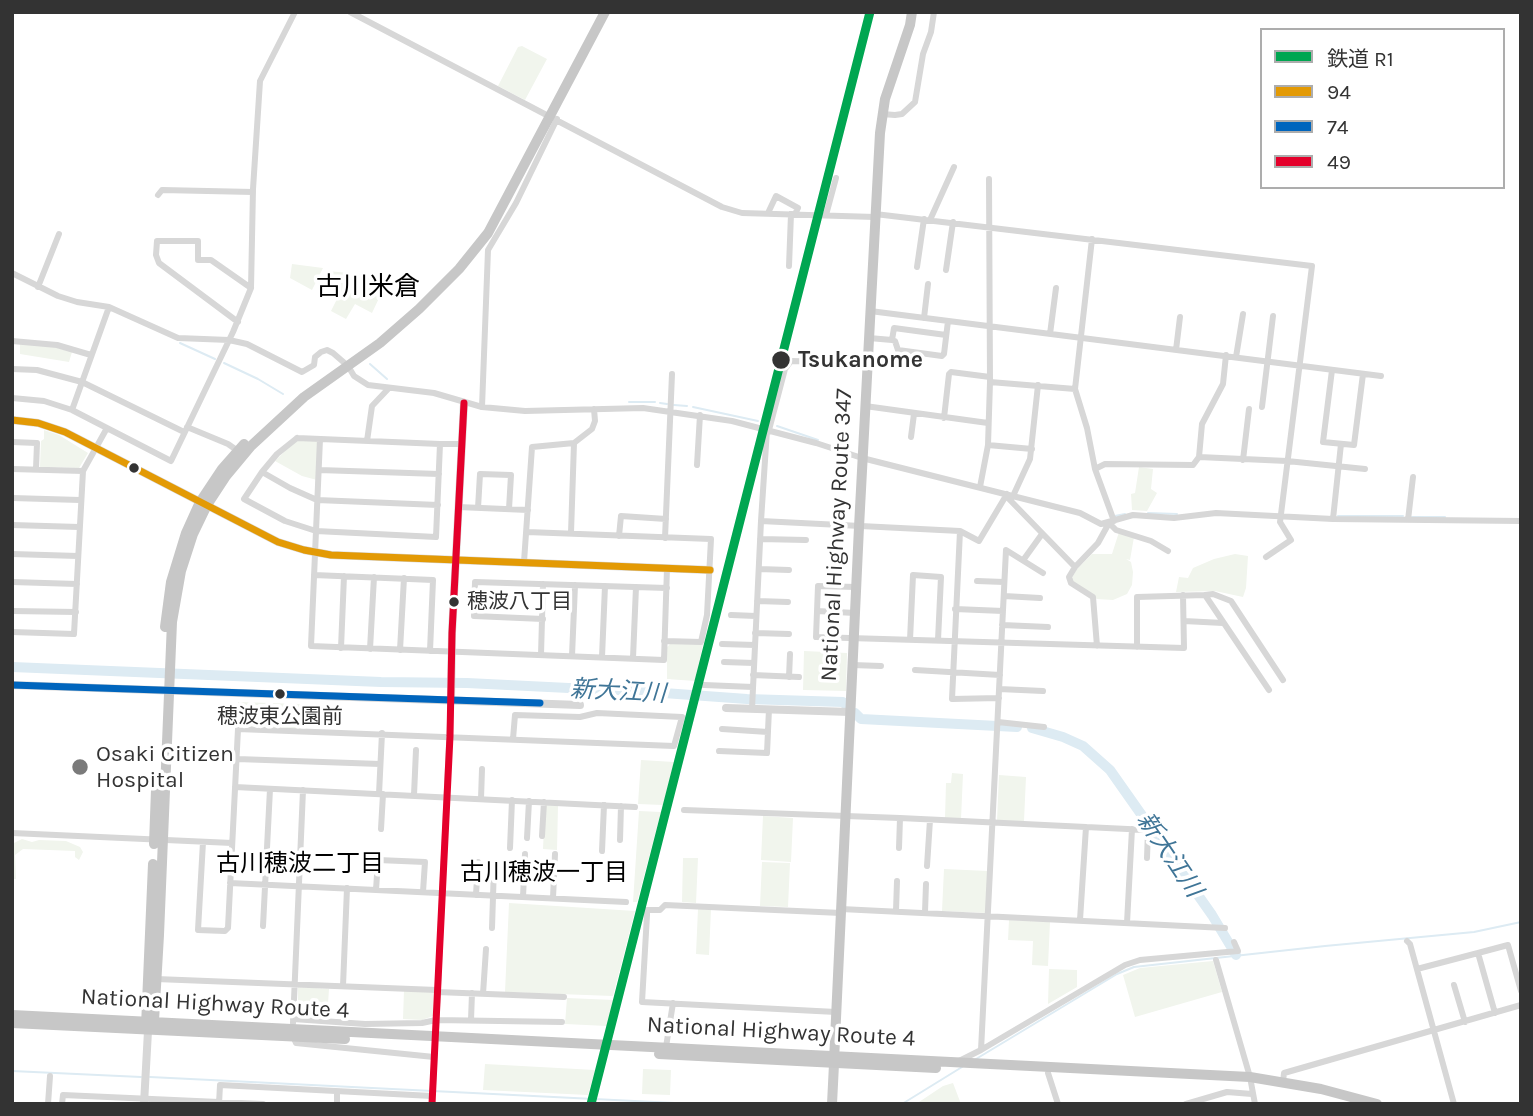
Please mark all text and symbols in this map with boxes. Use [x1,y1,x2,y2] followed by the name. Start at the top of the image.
[1260,28,1505,189] legend
[1327,47,1394,71] text: 鉄道 R1
[1327,80,1351,104] text: 94
[1327,115,1349,139] text: 74
[1327,150,1351,174] text: 49
[316,272,420,304] district label: 古川米倉
[798,346,923,374] place label: Tsukanome
[770,349,792,371] marker: Tsukanome
[816,388,858,682] street label: National Highway Route 347
[127,461,141,475] unlabelled marker
[467,589,572,615] place label: 穂波八丁目
[447,595,461,609] marker: 穂波八丁目
[569,675,667,709] water label: 新大江川
[273,687,287,701] marker: 穂波東公園前
[217,704,343,730] place label: 穂波東公園前
[96,740,234,794] place label: Osaki Citizen Hospital
[70,757,90,777] marker: Osaki Citizen Hospital
[1130,807,1208,903] water label: 新大江川
[216,850,384,878] district label: 古川穂波二丁目
[460,859,628,887] district label: 古川穂波一丁目
[80,983,350,1025] street label: National Highway Route 4
[646,1011,916,1053] street label: National Highway Route 4

